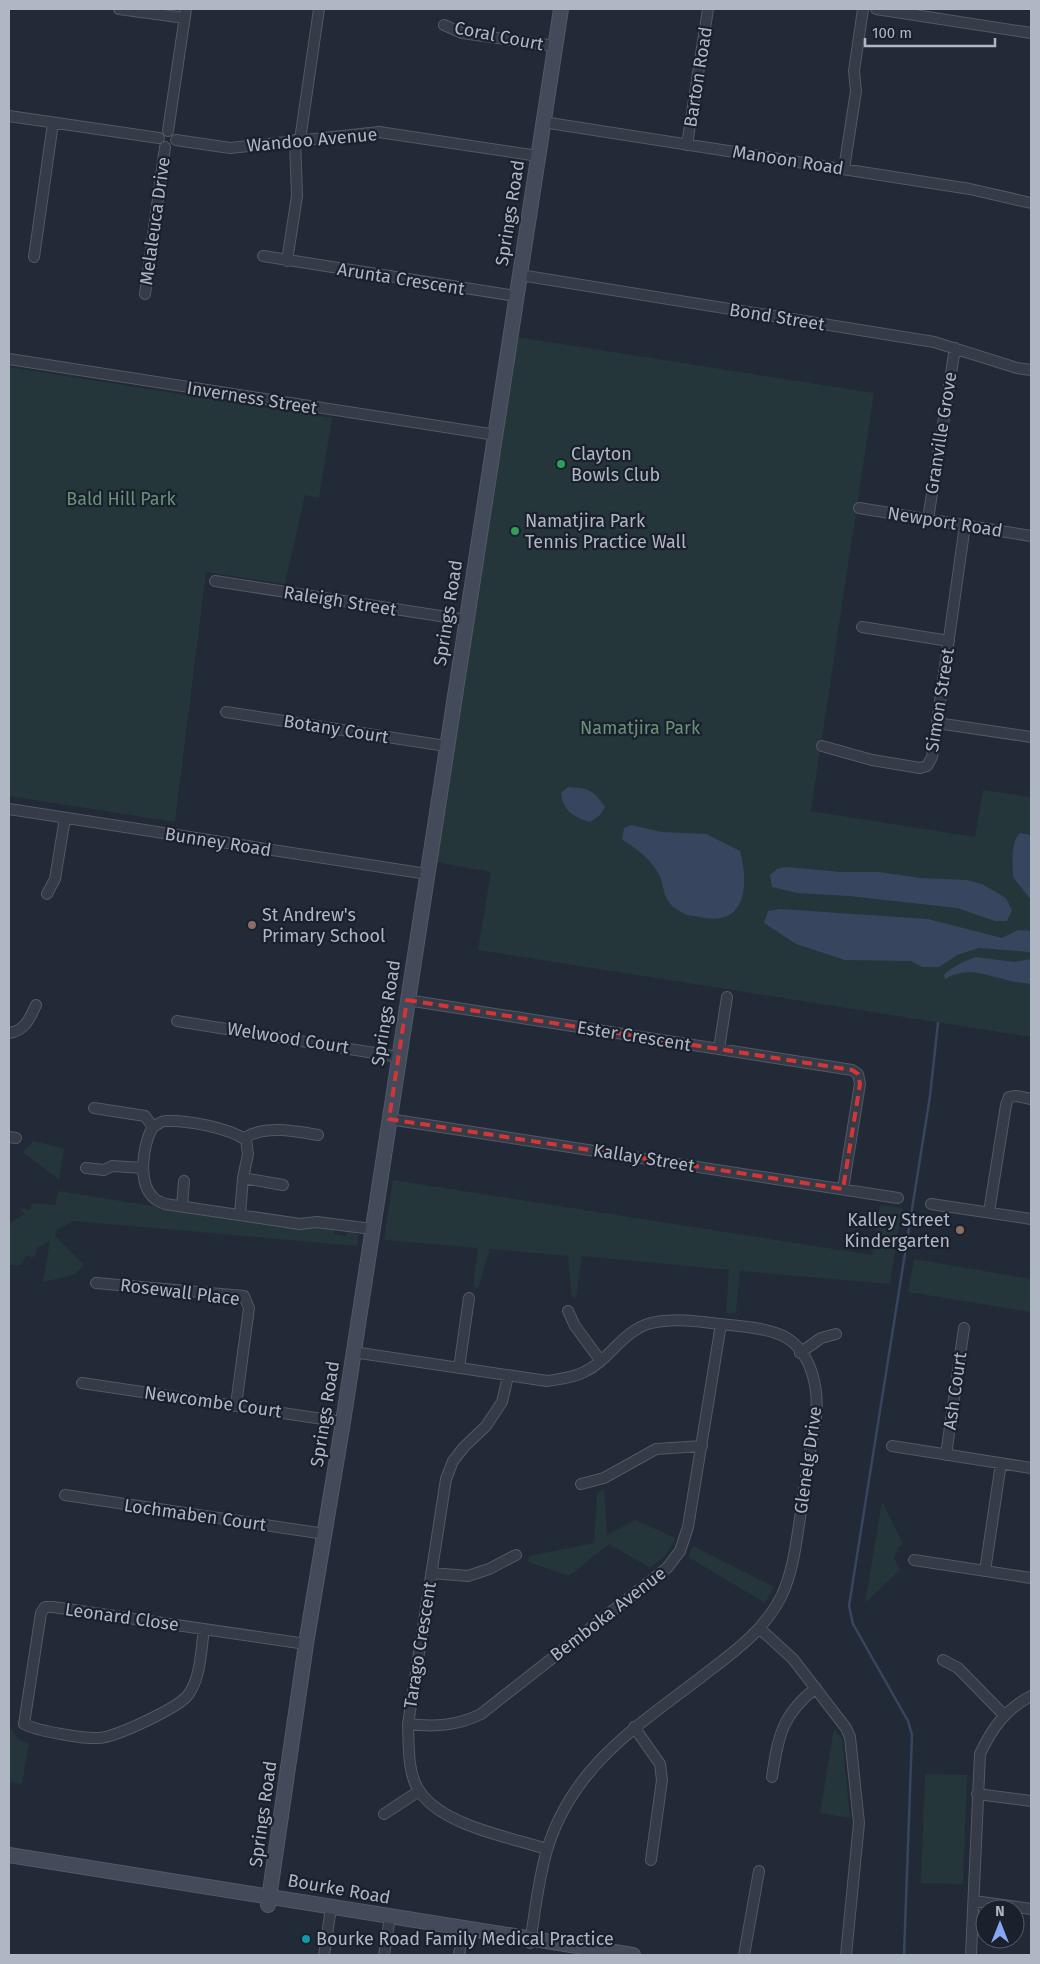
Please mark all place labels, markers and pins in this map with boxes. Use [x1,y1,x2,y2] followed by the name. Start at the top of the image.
[571,443,660,486] place label: Clayton Bowls Club
[555,458,567,470] marker: Clayton Bowls Club
[525,510,686,553] place label: Namatjira Park Tennis Practice Wall
[509,525,521,537] marker: Namatjira Park Tennis Practice Wall
[262,904,385,947] place label: St Andrew's Primary School
[246,919,258,931] marker: St Andrew's Primary School
[844,1209,950,1252] place label: Kalley Street Kindergarten
[954,1224,966,1236] marker: Kalley Street Kindergarten
[316,1928,614,1950] place label: Bourke Road Family Medical Practice
[300,1933,312,1945] marker: Bourke Road Family Medical Practice

